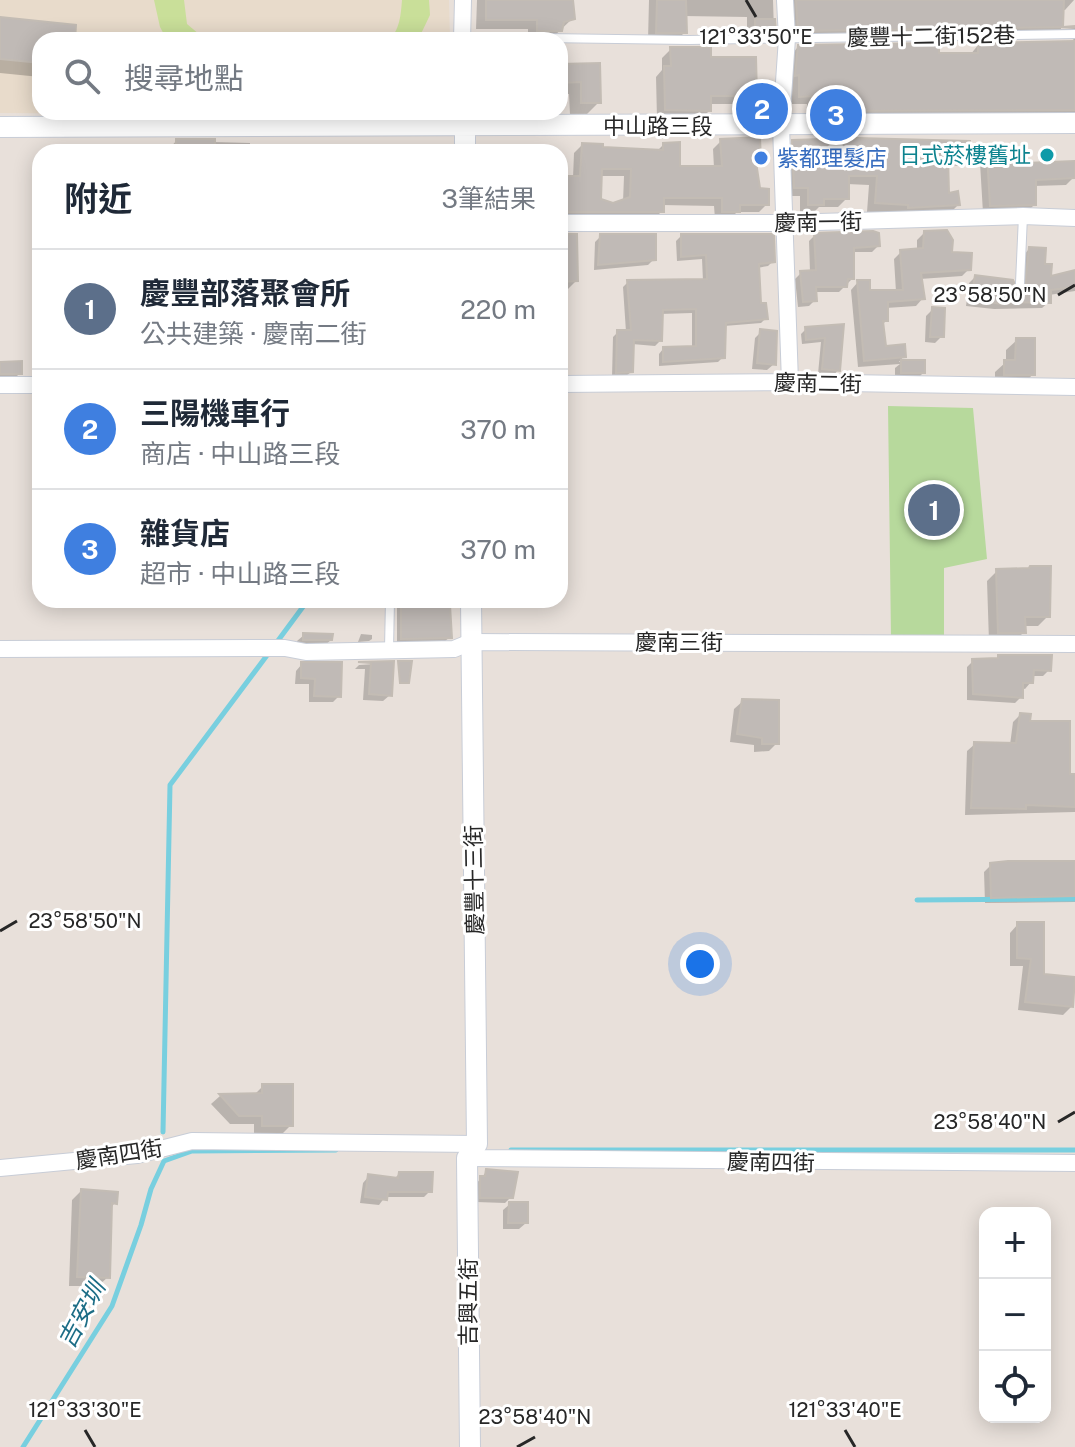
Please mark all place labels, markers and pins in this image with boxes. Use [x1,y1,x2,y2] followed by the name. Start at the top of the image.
[736,79,788,139] pin: 2
[810,85,862,145] pin: 3
[899,142,1031,168] place label: 日式菸樓舊址
[777,145,887,171] place label: 紫都理髮店
[1038,146,1056,164] marker: 日式菸樓舊址
[752,149,770,167] marker: 紫都理髮店
[908,480,960,540] pin: 1

